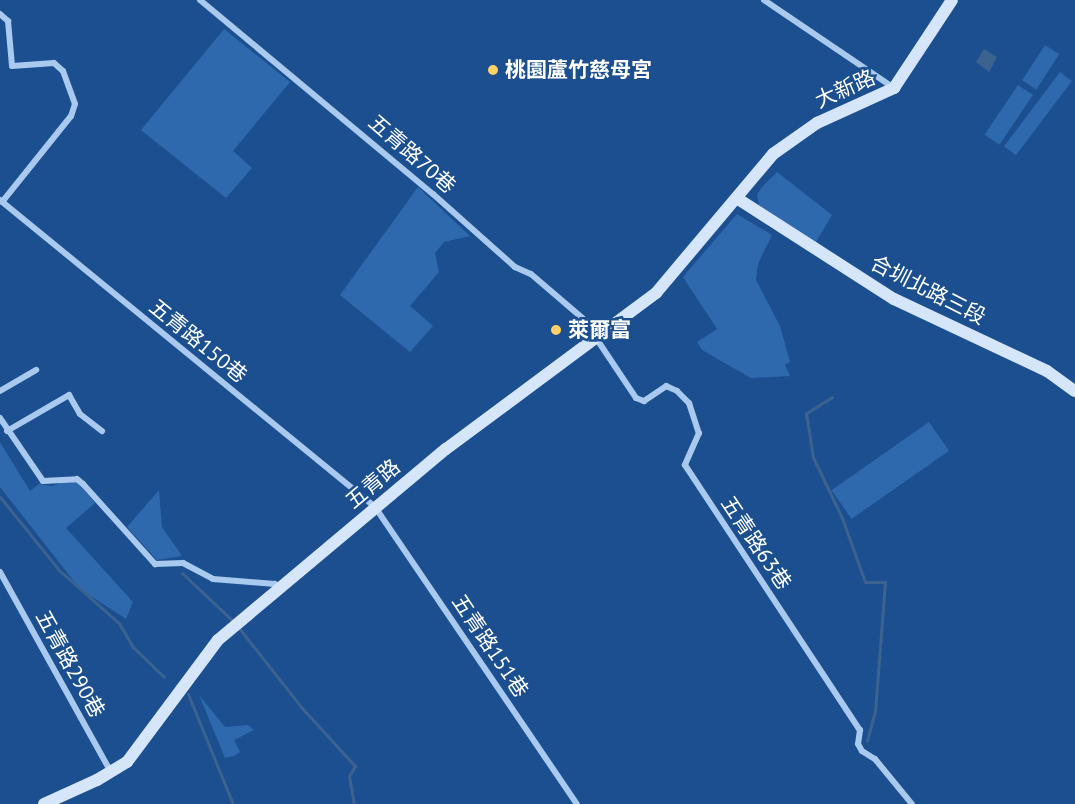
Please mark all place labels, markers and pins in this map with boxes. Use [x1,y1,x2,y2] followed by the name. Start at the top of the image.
[505,57,652,83] place label: 桃園蘆竹慈母宮
[486,63,500,77] marker: 桃園蘆竹慈母宮
[568,317,631,343] place label: 萊爾富
[549,323,563,337] marker: 萊爾富

